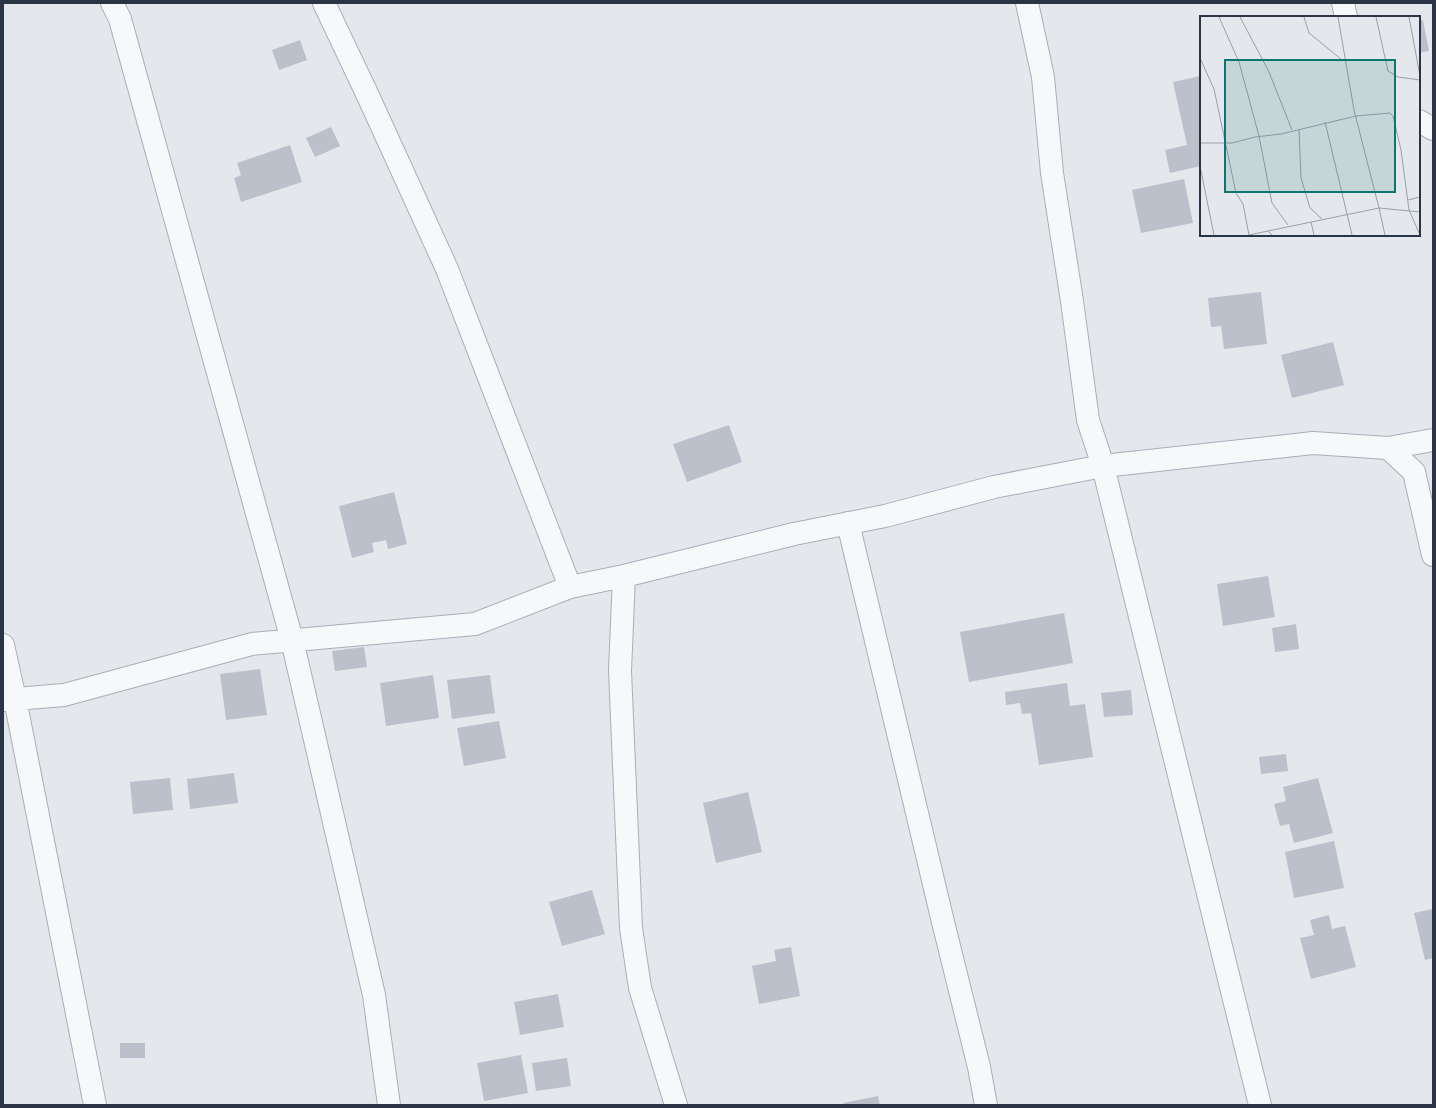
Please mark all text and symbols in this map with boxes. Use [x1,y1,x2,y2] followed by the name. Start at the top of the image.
[1200,16,1420,236] inset map

